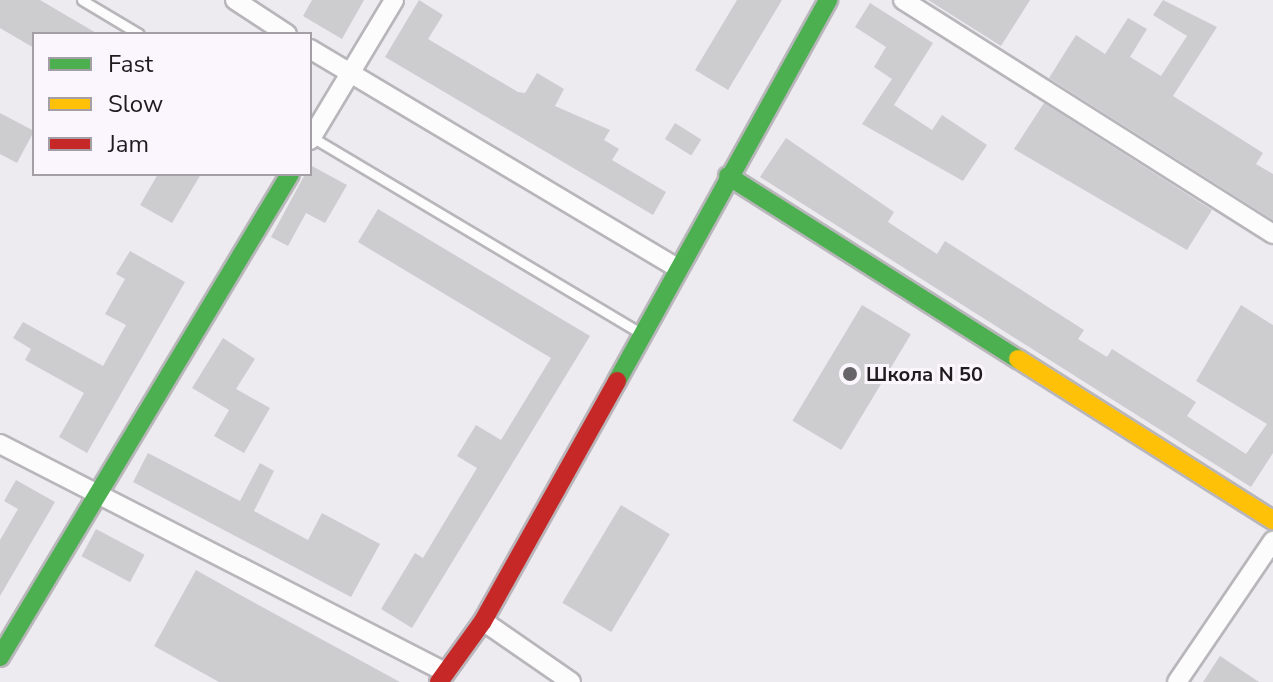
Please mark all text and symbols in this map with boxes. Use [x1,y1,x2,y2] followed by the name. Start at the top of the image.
[32,32,312,176] legend
[108,48,153,80] text: Fast
[108,88,163,120] text: Slow
[108,128,149,160] text: Jam
[866,362,983,386] place label: Школа N 50
[841,365,859,383] marker: Школа N 50

